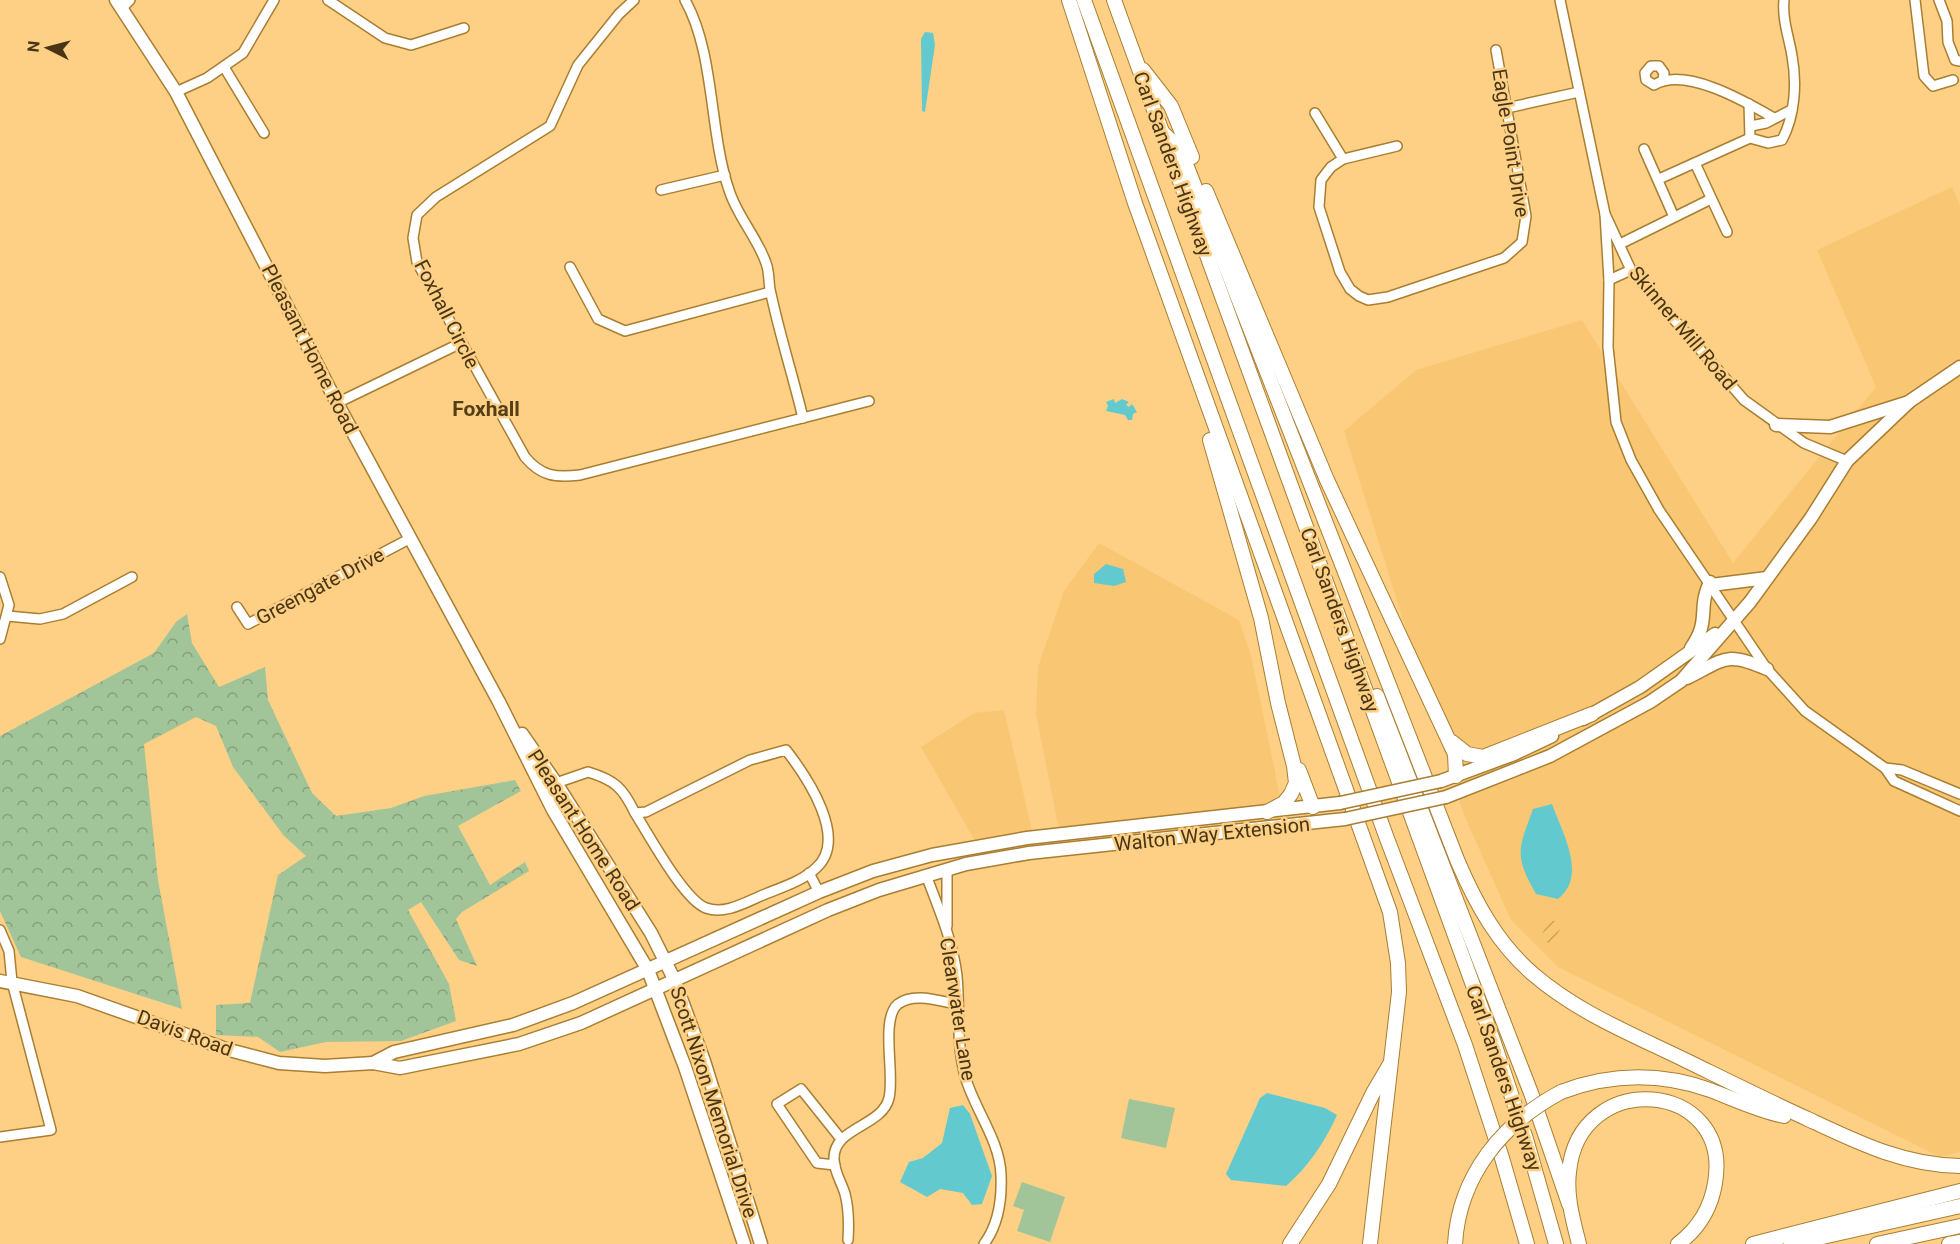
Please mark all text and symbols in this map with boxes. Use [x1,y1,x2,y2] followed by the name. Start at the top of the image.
[18,18,78,78] north arrow
[24,40,44,53] text: N
[1487,67,1535,219] street label: Eagle Point Drive
[1128,68,1218,260] street label: Carl Sanders Highway
[409,256,485,372] street label: Foxhall Circle
[257,260,363,438] street label: Pleasant Home Road
[1624,261,1742,395] street label: Skinner Mill Road
[452,397,520,421] district label: Foxhall
[1295,524,1385,716] street label: Carl Sanders Highway
[252,542,388,630] street label: Greengate Drive
[523,745,645,915] street label: Pleasant Home Road
[1113,812,1311,856] street label: Walton Way Extension
[935,936,981,1082] street label: Clearwater Lane
[1461,982,1547,1175] street label: Carl Sanders Highway
[665,983,763,1221] street label: Scott Nixon Memorial Drive
[134,1005,236,1061] street label: Davis Road

